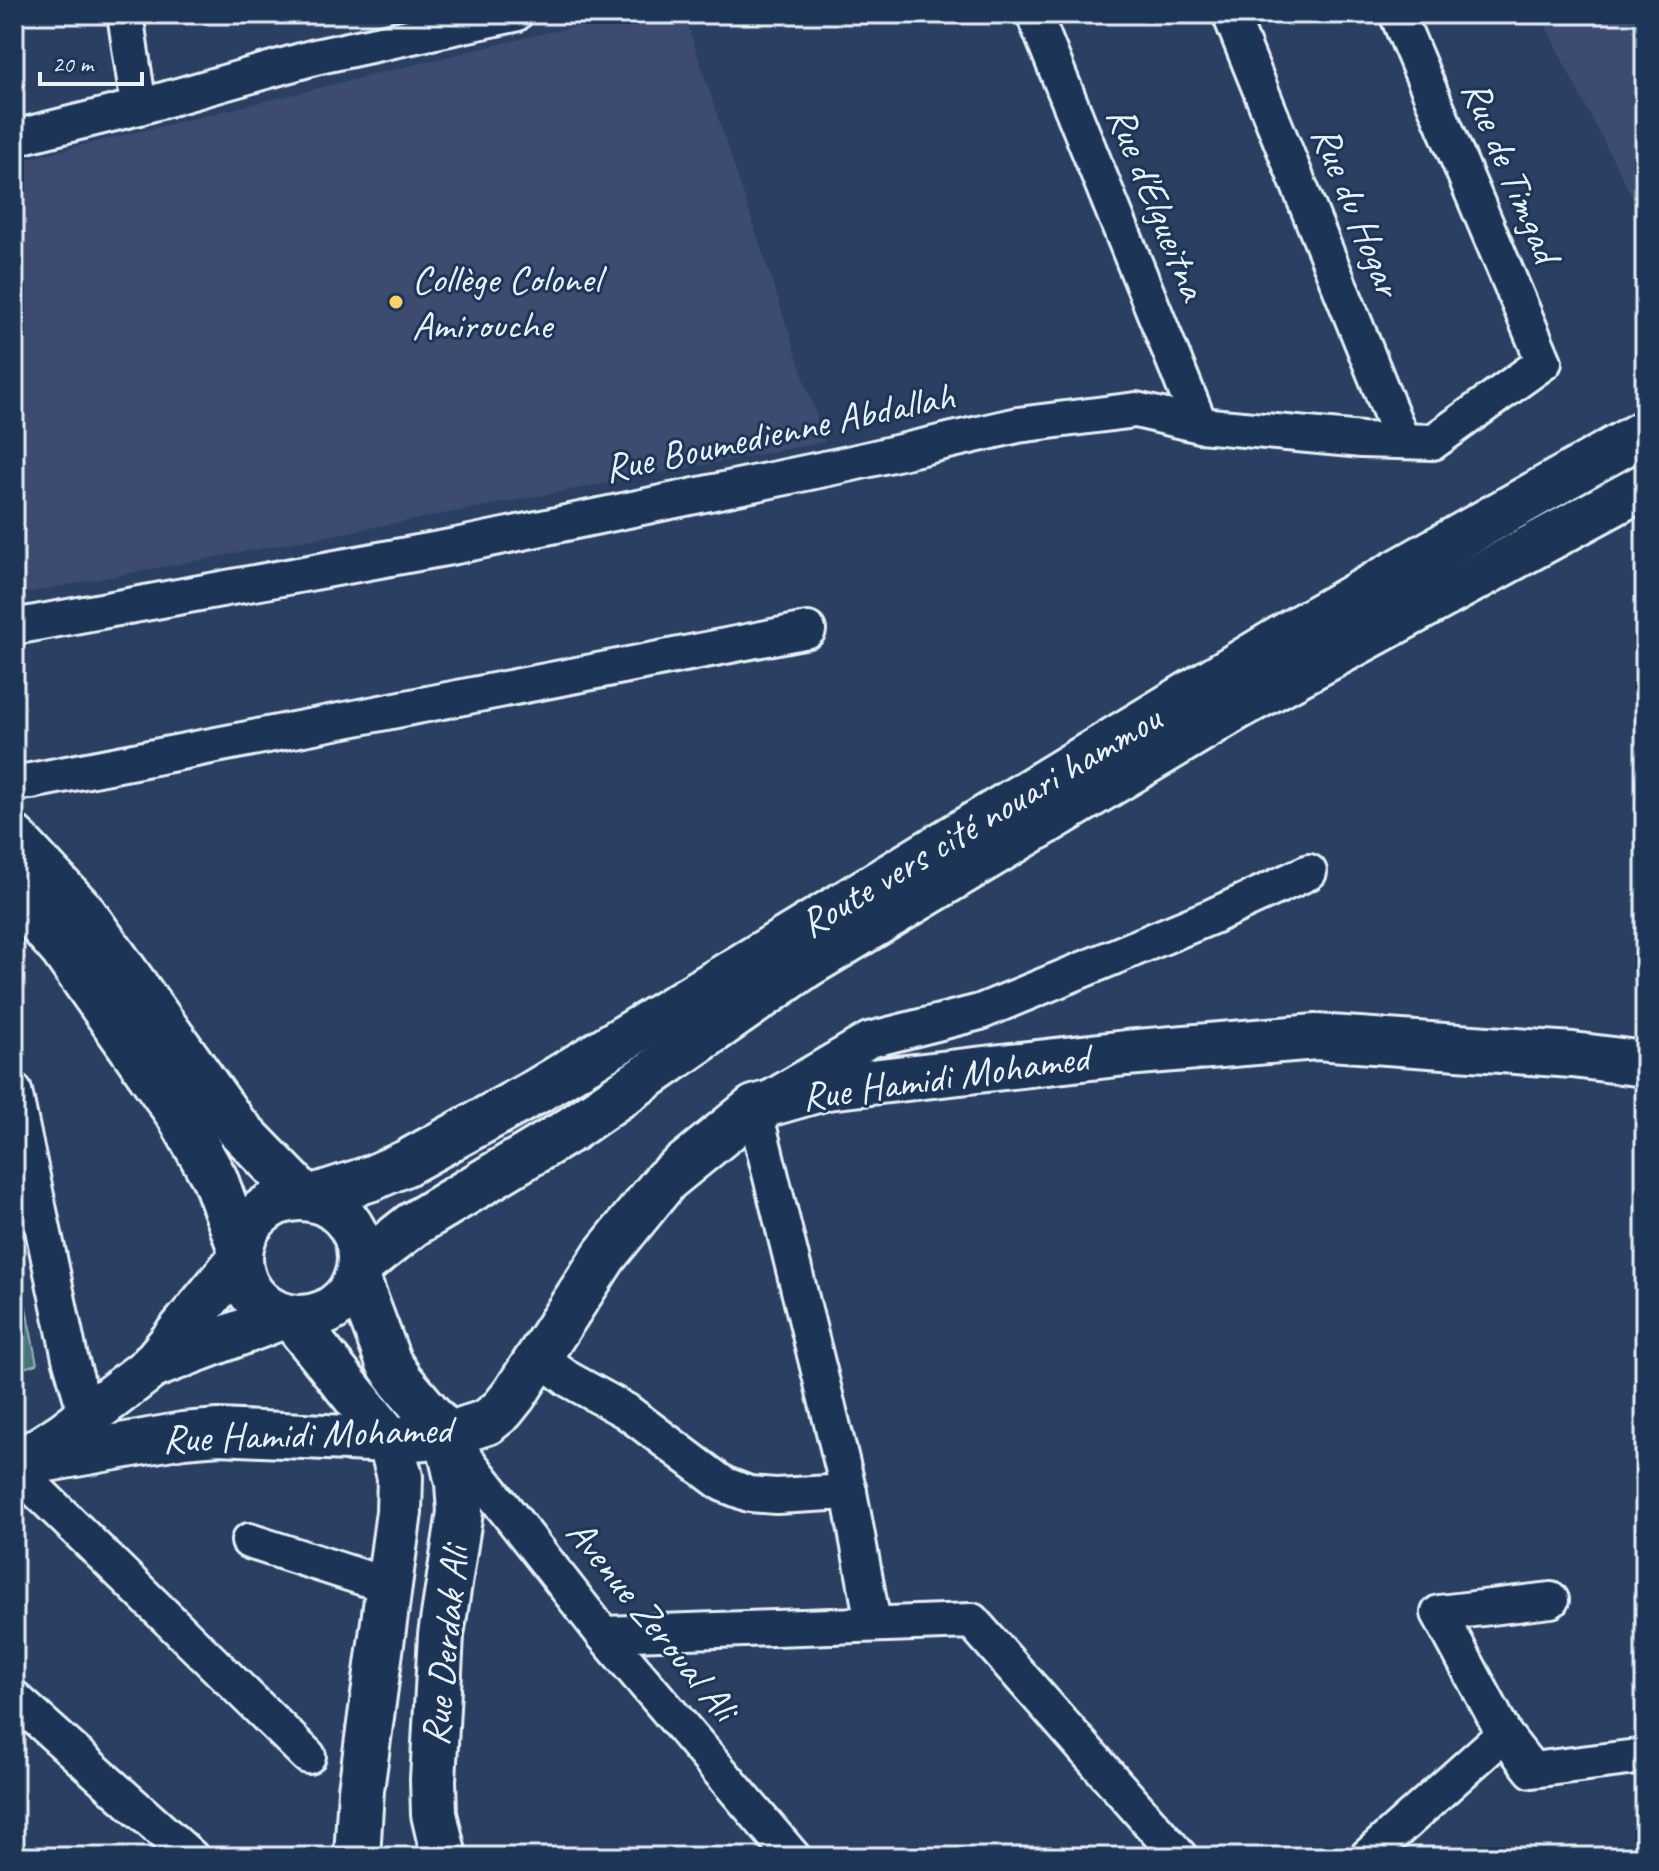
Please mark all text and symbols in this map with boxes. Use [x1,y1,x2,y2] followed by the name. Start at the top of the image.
[40,36,142,86] scale bar
[52,49,95,79] text: 20 m
[1450,73,1574,275] street label: Rue de Timgad
[1096,99,1219,309] street label: Rue d'Elgueitna
[1300,119,1415,307] street label: Rue du Hogar
[412,254,608,350] place label: Collège Colonel Amirouche
[387,293,405,311] marker: Collège Colonel Amirouche
[600,370,959,493] street label: Rue Boumedienne Abdallah
[790,692,1171,949] street label: Route vers cité nouari hammou
[798,1031,1098,1122] street label: Rue Hamidi Mohamed
[162,1404,459,1464] street label: Rue Hamidi Mohamed
[555,1509,751,1735] street label: Avenue Zeroual Ali
[410,1539,481,1748] street label: Rue Derdak Ali

